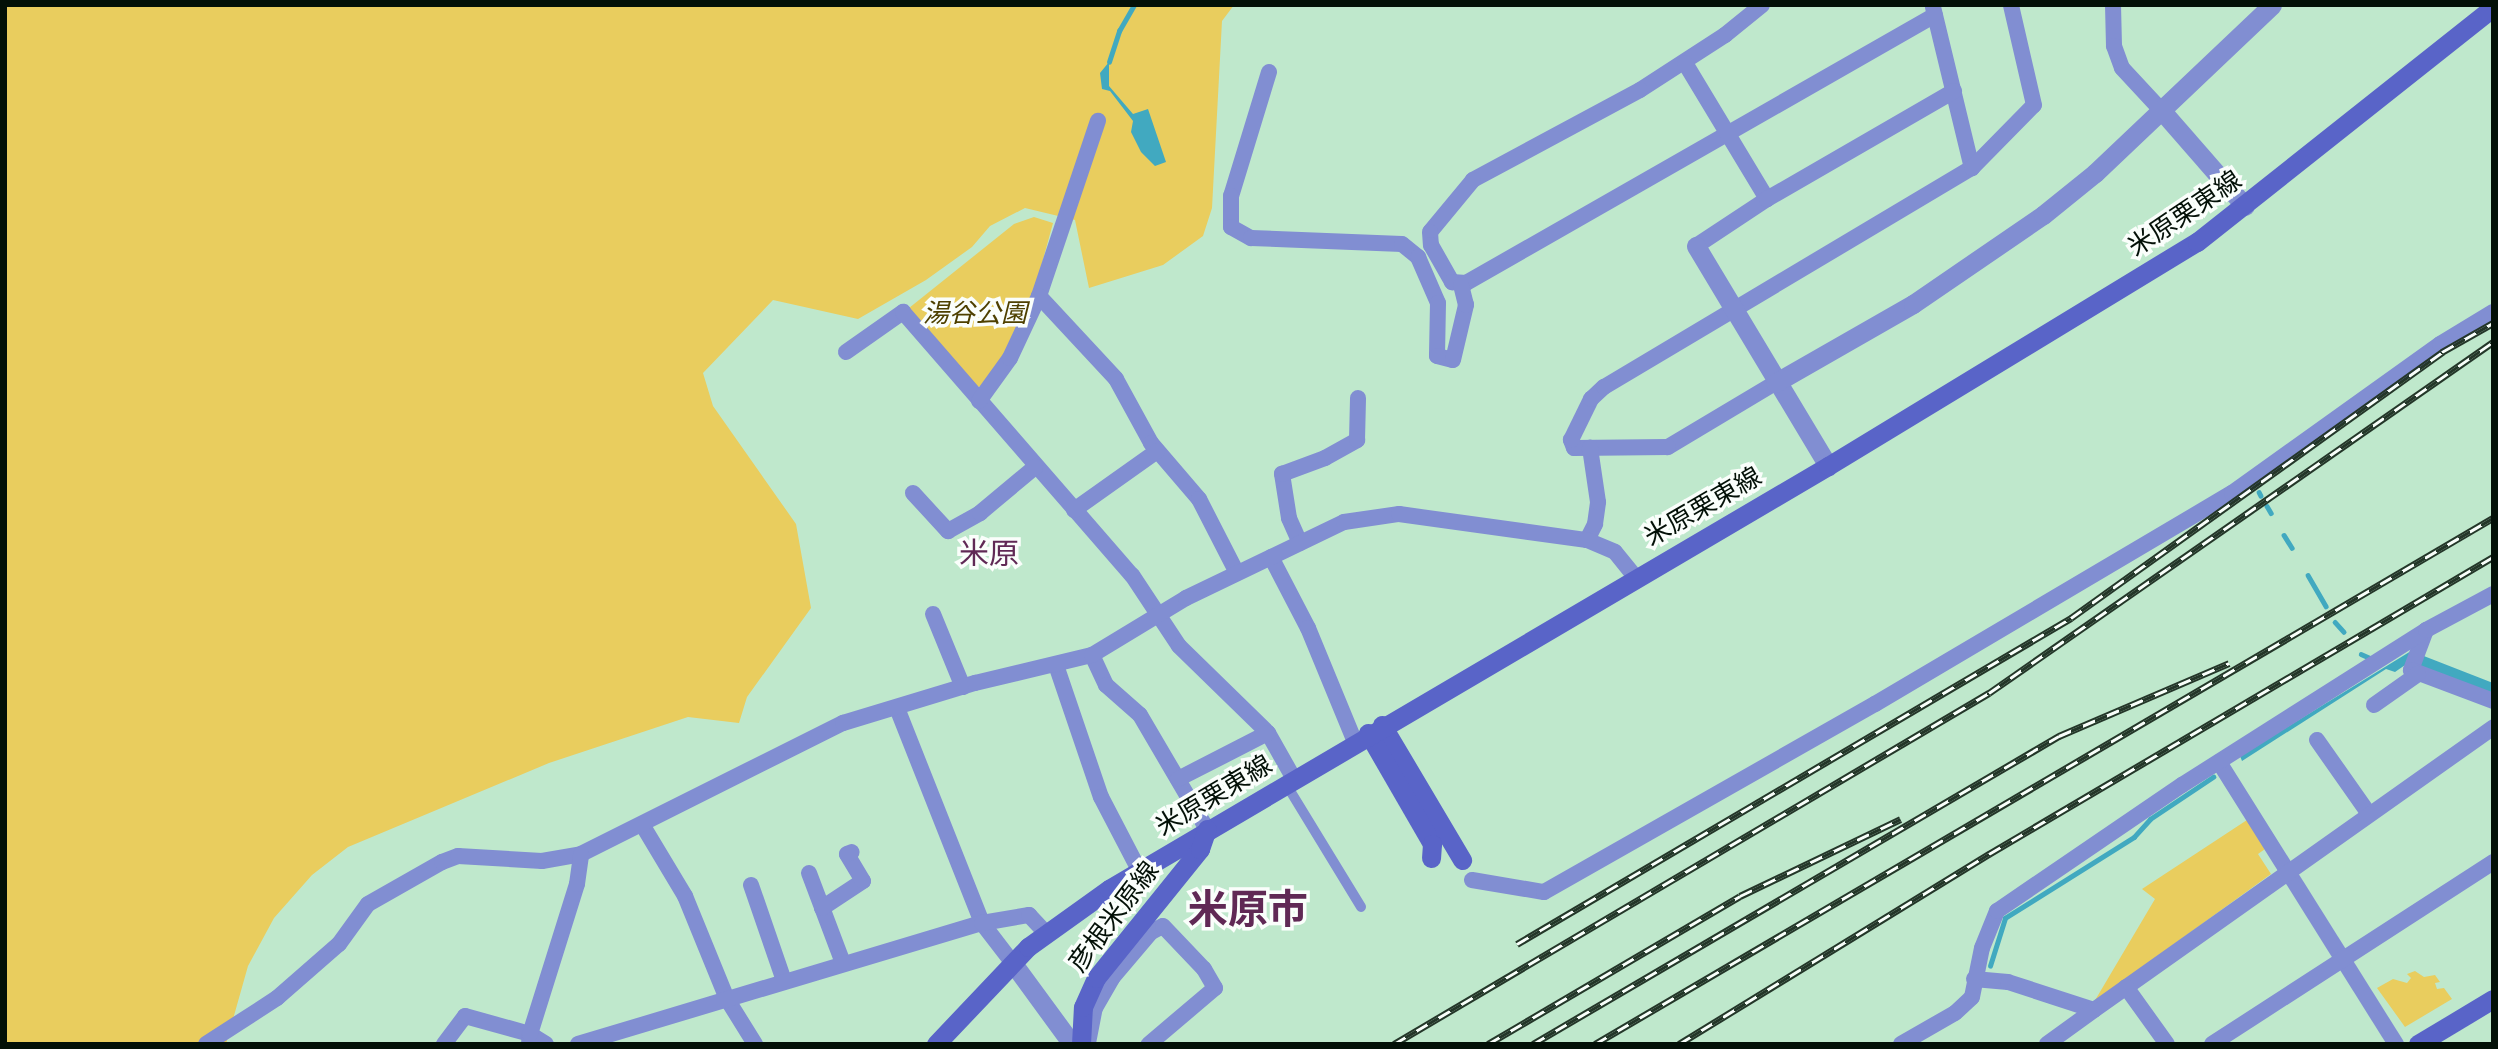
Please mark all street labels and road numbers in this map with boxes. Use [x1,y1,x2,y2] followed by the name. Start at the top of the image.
[2122,165,2248,263] street label: 米原栗東線
[1639,461,1767,553] street label: 米原栗東線
[1150,749,1278,843] street label: 米原栗東線
[1062,856,1166,978] street label: 彦根米原線

